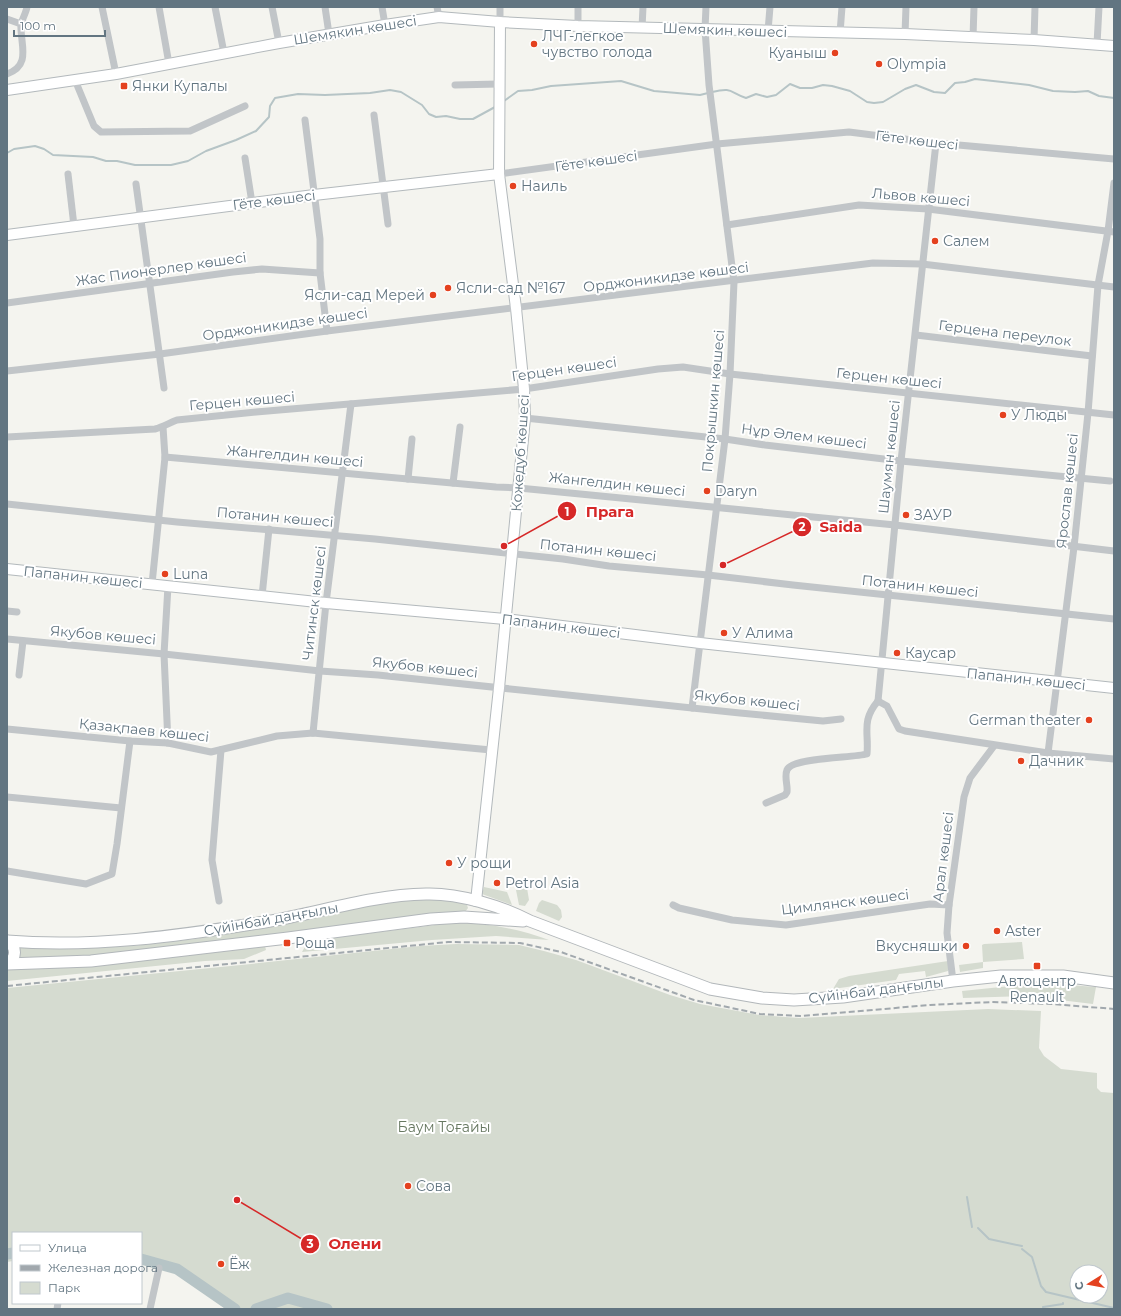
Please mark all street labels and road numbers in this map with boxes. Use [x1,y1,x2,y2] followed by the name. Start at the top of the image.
[292,11,418,49] street label: Шемякин көшесі
[662,19,788,41] street label: Шемякин көшесі
[875,126,959,154] street label: Гёте көшесі
[553,146,639,176] street label: Гёте көшесі
[871,184,971,210] street label: Львов көшесі
[232,186,316,214] street label: Гёте көшесі
[74,248,248,290] street label: Жас Пионерлер көшесі
[582,258,750,296] street label: Орджоникидзе көшесі
[201,303,369,345] street label: Орджоникидзе көшесі
[938,316,1072,350] street label: Герцена переулок
[698,329,728,473] street label: Покрышкин көшесі
[510,353,618,385] street label: Герцен көшесі
[835,364,943,392] street label: Герцен көшесі
[188,387,296,415] street label: Герцен көшесі
[507,394,533,512] street label: Кожедуб көшесі
[874,399,904,515] street label: Шаумян көшесі
[740,419,868,453] street label: Нұр Әлем көшесі
[1052,433,1082,549] street label: Ярослав көшесі
[226,441,364,471] street label: Жангелдин көшесі
[548,468,686,500] street label: Жангелдин көшесі
[216,503,334,531] street label: Потанин көшесі
[539,535,657,565] street label: Потанин көшесі
[298,545,330,661] street label: Читинск көшесі
[23,562,143,592] street label: Папанин көшесі
[861,571,979,601] street label: Потанин көшесі
[501,610,621,642] street label: Папанин көшесі
[49,621,157,649] street label: Якубов көшесі
[371,652,479,682] street label: Якубов көшесі
[966,664,1086,694] street label: Папанин көшесі
[693,685,801,715] street label: Якубов көшесі
[78,714,210,746] street label: Қазақпаев көшесі
[929,811,957,903] street label: Арал көшесі
[780,885,910,919] street label: Цимлянск көшесі
[202,898,340,940] street label: Сүйінбай даңғылы
[807,973,945,1007] street label: Сүйінбай даңғылы

